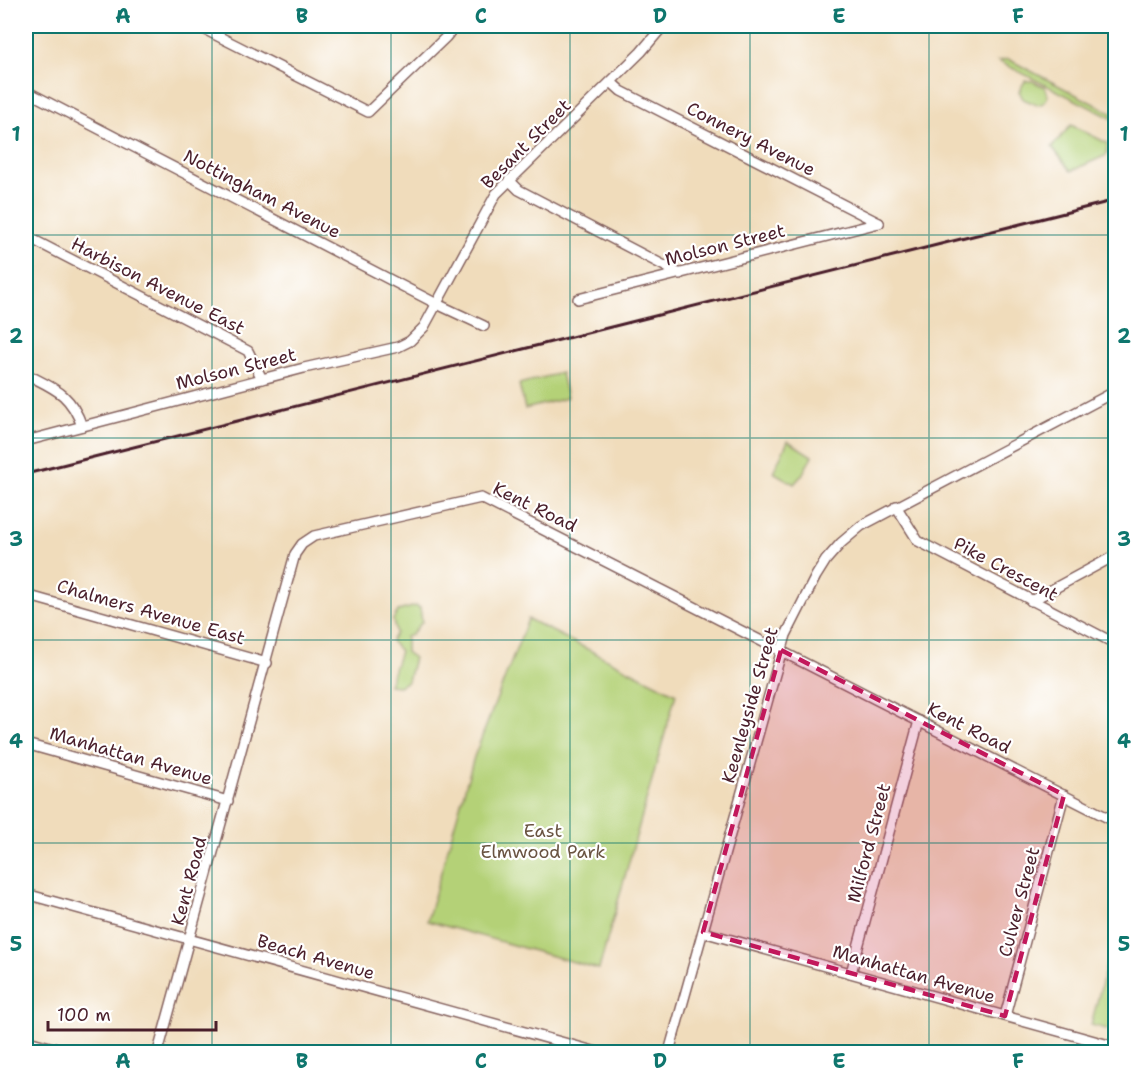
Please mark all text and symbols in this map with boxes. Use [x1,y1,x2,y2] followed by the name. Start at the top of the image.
[115,3,131,29] text: A
[296,3,308,29] text: B
[475,3,487,29] text: C
[653,3,667,29] text: D
[832,3,846,29] text: E
[1012,3,1024,29] text: F
[476,94,576,194] street label: Besant Street
[683,96,819,182] street label: Connery Avenue
[11,121,21,147] text: 1
[1119,121,1129,147] text: 1
[179,144,345,244] street label: Nottingham Avenue
[662,218,788,272] street label: Molson Street
[67,232,249,340] street label: Harbison Avenue East
[9,323,23,349] text: 2
[1117,323,1131,349] text: 2
[173,342,299,396] street label: Molson Street
[489,476,581,538] street label: Kent Road
[9,526,23,552] text: 3
[1117,526,1131,552] text: 3
[950,531,1063,607] street label: Pike Crescent
[54,574,248,650] street label: Chalmers Avenue East
[716,624,784,786] street label: Keenleyside Street
[923,697,1015,759] street label: Kent Road
[47,721,215,791] street label: Manhattan Avenue
[9,728,23,754] text: 4
[1117,728,1131,754] text: 4
[842,781,896,905] street label: Milford Street
[480,819,606,864] park label: East Elmwood Park
[166,834,212,928] street label: Kent Road
[993,844,1045,960] street label: Culver Street
[254,929,378,985] street label: Beach Avenue
[10,931,22,957] text: 5
[1118,931,1130,957] text: 5
[830,939,998,1009] street label: Manhattan Avenue
[48,994,216,1032] scale bar
[57,1003,111,1027] text: 100 m
[115,1048,131,1074] text: A
[296,1048,308,1074] text: B
[475,1048,487,1074] text: C
[653,1048,667,1074] text: D
[832,1048,846,1074] text: E
[1012,1048,1024,1074] text: F

